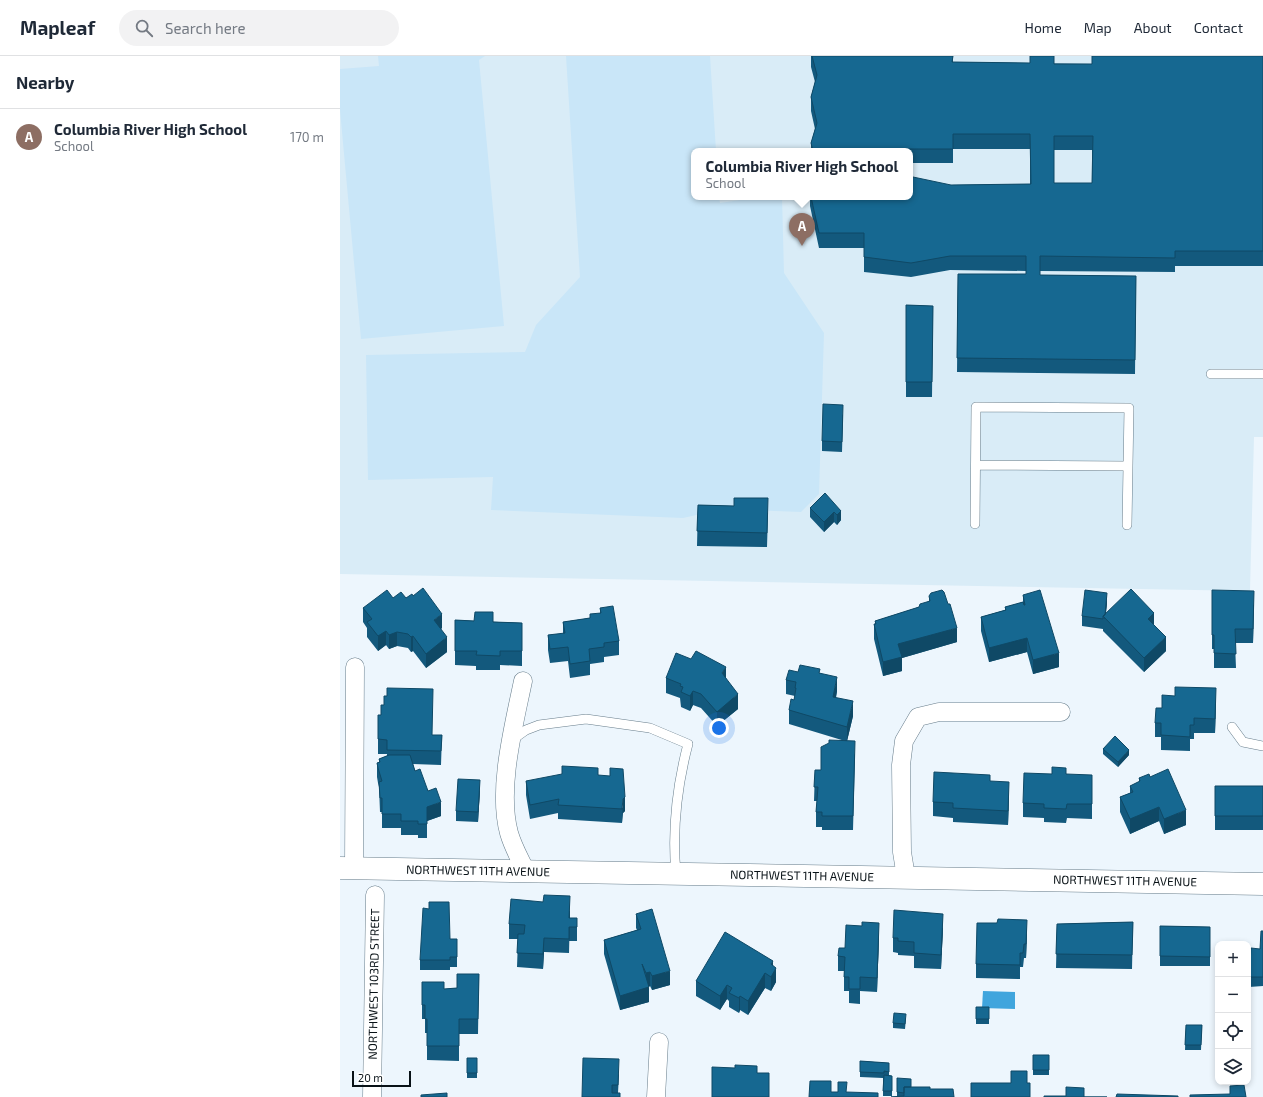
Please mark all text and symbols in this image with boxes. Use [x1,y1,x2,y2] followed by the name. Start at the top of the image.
[119,10,399,46] search box
[20,16,95,39] text: Mapleaf
[133,17,155,39] icon: search
[165,19,246,37] text: Search here
[1025,19,1062,36] text: Home
[1084,19,1112,36] text: Map
[1134,19,1172,36] text: About
[1194,19,1243,36] text: Contact
[16,72,74,92] text: Nearby
[54,120,247,138] text: Columbia River High School
[25,129,33,145] text: A
[290,129,324,145] text: 170 m
[54,138,94,154] text: School
[691,148,913,200] popup
[705,157,899,175] text: Columbia River High School
[705,175,745,191] text: School
[789,213,815,246] pin: A
[709,718,729,738] your location
[406,862,550,878] street label: NORTHWEST 11TH AVENUE
[730,867,874,883] street label: NORTHWEST 11TH AVENUE
[1053,872,1197,888] street label: NORTHWEST 11TH AVENUE
[365,908,381,1060] street label: NORTHWEST 103RD STREET
[1215,941,1251,1085] map controls
[1215,941,1251,977] button: +
[1215,977,1251,1013] button: −
[1215,1013,1251,1049] button: locate
[1215,1049,1251,1085] button: layers
[352,1069,411,1088] scale bar
[358,1071,383,1084] text: 20 m

